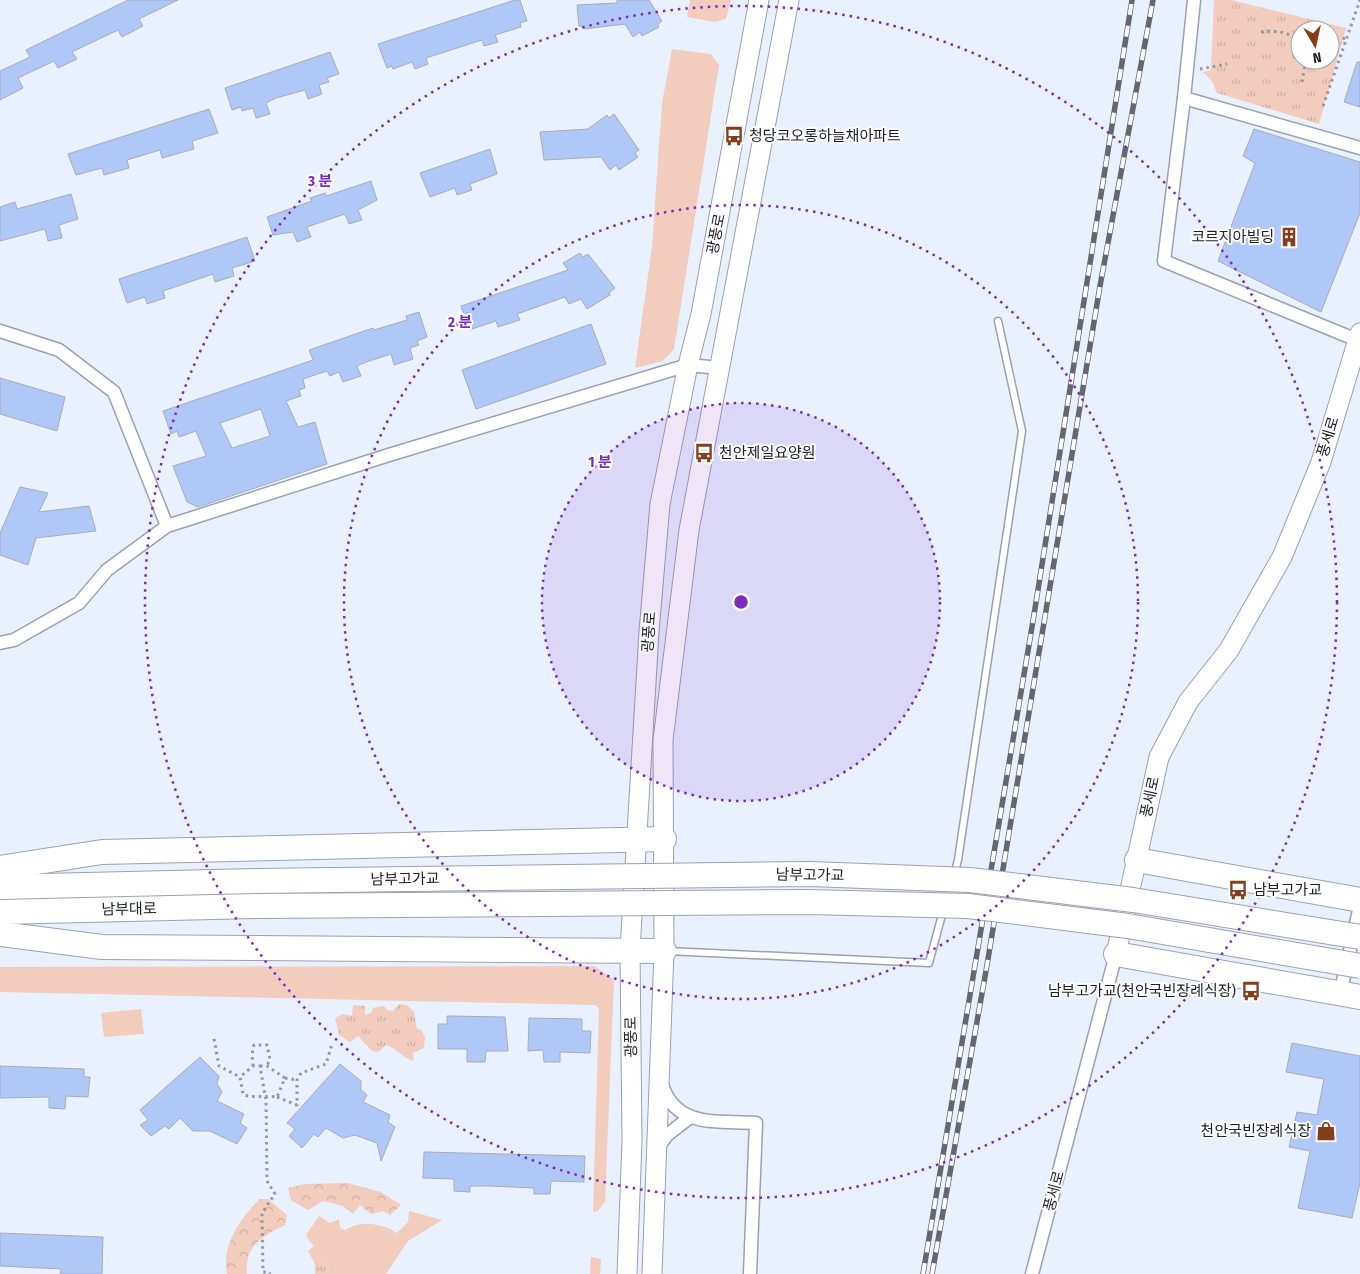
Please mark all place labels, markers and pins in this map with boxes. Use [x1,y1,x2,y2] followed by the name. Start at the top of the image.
[723,125,745,147] bus stop icon: 청당코오롱하늘채아파트
[749,127,901,145] place label: 청당코오롱하늘채아파트
[1278,226,1300,248] building icon: 코르지아빌딩
[1191,228,1274,246] place label: 코르지아빌딩
[693,442,715,464] bus stop icon: 천안제일요양원
[719,444,816,462] place label: 천안제일요양원
[732,593,750,611] centre of rings
[1227,879,1249,901] bus stop icon: 남부고가교
[1253,881,1322,899] place label: 남부고가교
[1240,980,1262,1002] bus stop icon: 남부고가교(천안국빈장례식장)
[1048,982,1236,1000] place label: 남부고가교(천안국빈장례식장)
[1315,1120,1337,1142] shop icon: 천안국빈장례식장
[1201,1122,1311,1140] place label: 천안국빈장례식장

